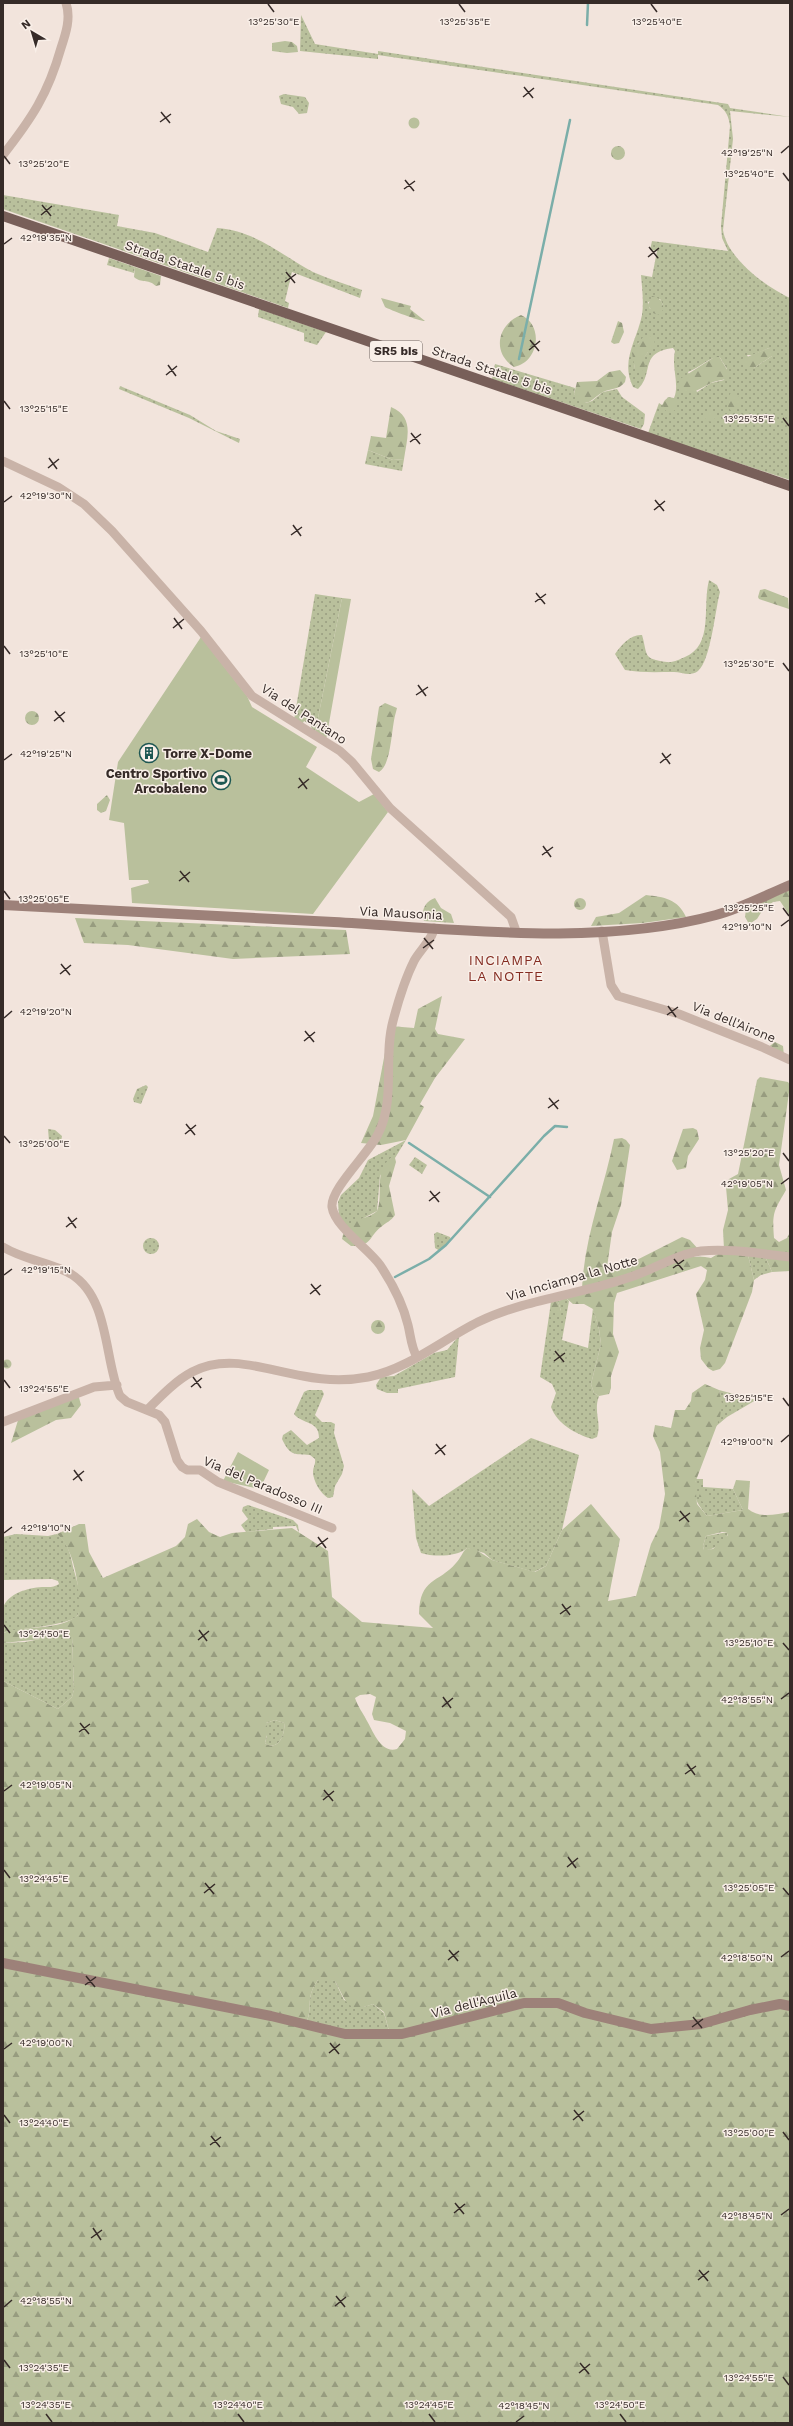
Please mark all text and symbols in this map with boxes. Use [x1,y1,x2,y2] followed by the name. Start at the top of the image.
[12,12,52,52] north arrow
[249,16,299,27] text: 13°25'30"E
[440,16,490,27] text: 13°25'35"E
[632,16,682,27] text: 13°25'40"E
[19,17,33,32] text: N
[721,147,773,158] text: 42°19'25"N
[19,158,69,169] text: 13°25'20"E
[724,168,774,179] text: 13°25'40"E
[20,232,72,243] text: 42°19'35"N
[123,237,247,293] street label: Strada Statale 5 bis
[370,341,422,361] road number: SR5 bis
[430,342,554,398] street label: Strada Statale 5 bis
[20,403,68,414] text: 13°25'15"E
[724,413,774,424] text: 13°25'35"E
[20,490,72,501] text: 42°19'30"N
[20,648,68,659] text: 13°25'10"E
[724,658,774,669] text: 13°25'30"E
[258,681,350,747] street label: Via del Pantano
[138,742,160,764] building icon: Torre X-Dome
[163,746,252,761] place label: Torre X-Dome
[20,748,72,759] text: 42°19'25"N
[106,766,207,796] place label: Centro Sportivo Arcobaleno
[210,769,232,791] sports icon: Centro Sportivo Arcobaleno
[19,893,69,904] text: 13°25'05"E
[724,902,774,913] text: 13°25'25"E
[359,903,444,923] street label: Via Mausonia
[722,921,772,932] text: 42°19'10"N
[468,952,544,984] district label: INCIAMPA LA NOTTE
[690,998,778,1046] street label: Via dell'Airone
[20,1006,72,1017] text: 42°19'20"N
[18,1138,70,1149] text: 13°25'00"E
[724,1147,774,1158] text: 13°25'20"E
[721,1178,773,1189] text: 42°19'05"N
[505,1252,639,1304] street label: Via Inciampa la Notte
[21,1264,71,1275] text: 42°19'15"N
[19,1383,69,1394] text: 13°24'55"E
[725,1392,773,1403] text: 13°25'15"E
[721,1436,773,1447] text: 42°19'00"N
[201,1453,325,1517] street label: Via del Paradosso III
[21,1522,71,1533] text: 42°19'10"N
[19,1628,69,1639] text: 13°24'50"E
[725,1637,773,1648] text: 13°25'10"E
[721,1694,773,1705] text: 42°18'55"N
[20,1779,72,1790] text: 42°19'05"N
[19,1873,69,1884] text: 13°24'45"E
[724,1882,774,1893] text: 13°25'05"E
[721,1952,773,1963] text: 42°18'50"N
[430,1985,519,2021] street label: Via dell'Aquila
[20,2037,72,2048] text: 42°19'00"N
[19,2117,69,2128] text: 13°24'40"E
[723,2127,775,2138] text: 13°25'00"E
[721,2210,773,2221] text: 42°18'45"N
[20,2295,72,2306] text: 42°18'55"N
[19,2362,69,2373] text: 13°24'35"E
[724,2372,774,2383] text: 13°24'55"E
[21,2399,71,2410] text: 13°24'35"E
[213,2399,263,2410] text: 13°24'40"E
[404,2399,454,2410] text: 13°24'45"E
[595,2399,645,2410] text: 13°24'50"E
[498,2400,550,2411] text: 42°18'45"N

